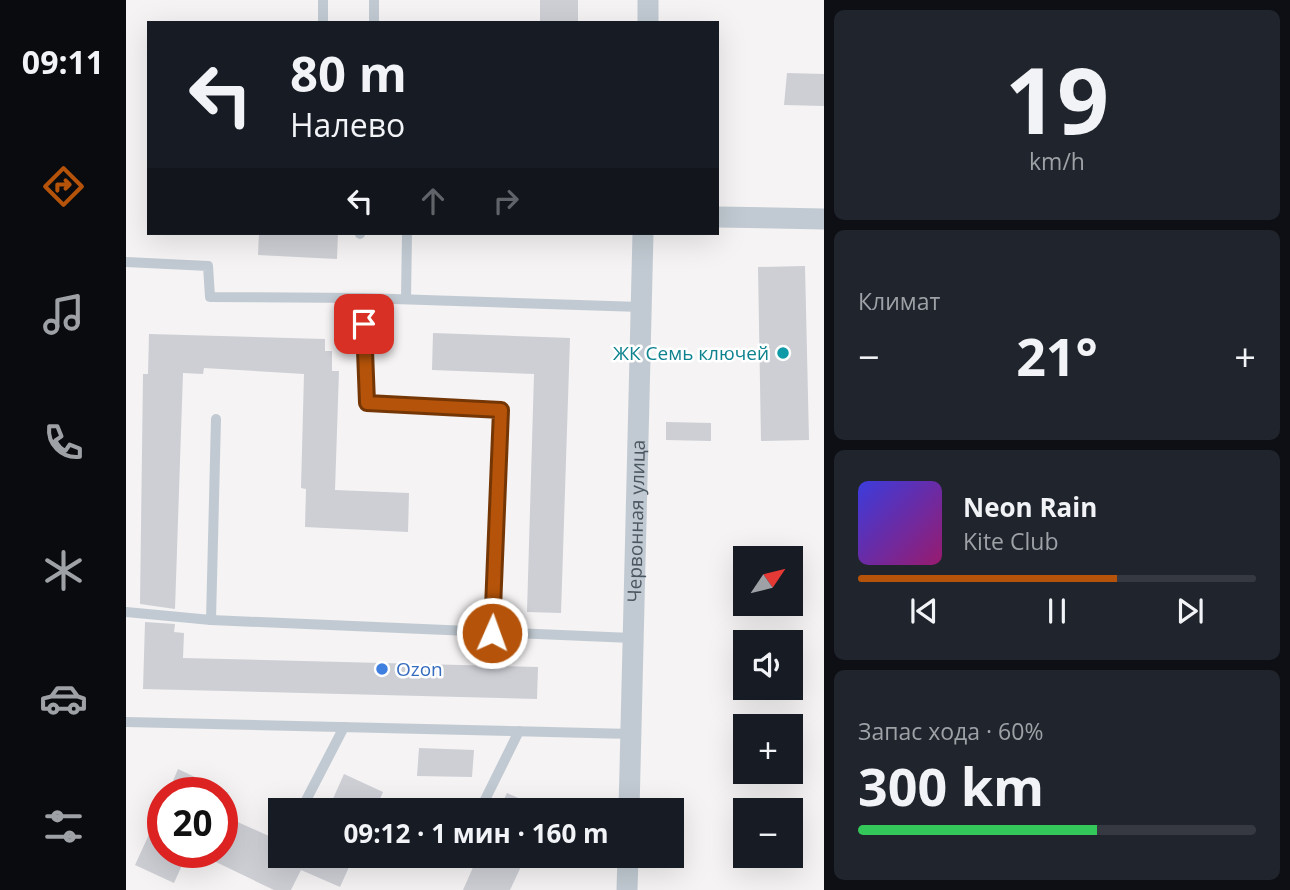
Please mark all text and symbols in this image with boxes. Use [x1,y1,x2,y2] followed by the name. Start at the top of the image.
[1005,37,1109,161] text: 19
[22,40,104,83] text: 09:11
[290,40,407,106] text: 80 m
[175,49,266,140] icon: left
[290,103,405,146] text: Налево
[1029,145,1085,177] text: km/h
[39,162,88,211] icon: directions
[341,182,379,220] icon: left
[414,182,452,220] icon: ahead
[487,182,525,220] icon: right
[858,285,940,317] text: Климат
[39,290,88,339] icon: music
[334,294,394,354] pin
[345,305,383,343] icon: arrive
[1016,320,1098,391] text: 21°
[858,330,880,382] text: −
[1234,330,1256,382] text: +
[613,340,769,366] place label: ЖК Семь ключей
[775,345,791,361] marker: ЖК Семь ключей
[39,418,88,467] icon: phone
[621,439,651,603] street label: Червонная улица
[963,489,1097,525] text: Neon Rain
[963,525,1058,557] text: Kite Club
[39,546,88,595] icon: climate
[733,546,803,616] north arrow
[733,546,803,868] map controls
[905,592,943,630] icon: previous
[1038,592,1076,630] icon: pause
[1171,592,1209,630] icon: next
[455,596,529,670] position arrow
[733,630,803,700] button: sound
[396,656,443,682] place label: Ozon
[374,661,390,677] marker: Ozon
[39,674,88,723] icon: car
[733,714,803,784] button: +
[858,715,1043,747] text: Запас хода · 60%
[858,750,1044,821] text: 300 km
[147,777,238,868] speed limit sign: 20
[733,798,803,868] button: −
[39,802,88,851] icon: filters
[343,815,609,851] text: 09:12 · 1 мин · 160 m

